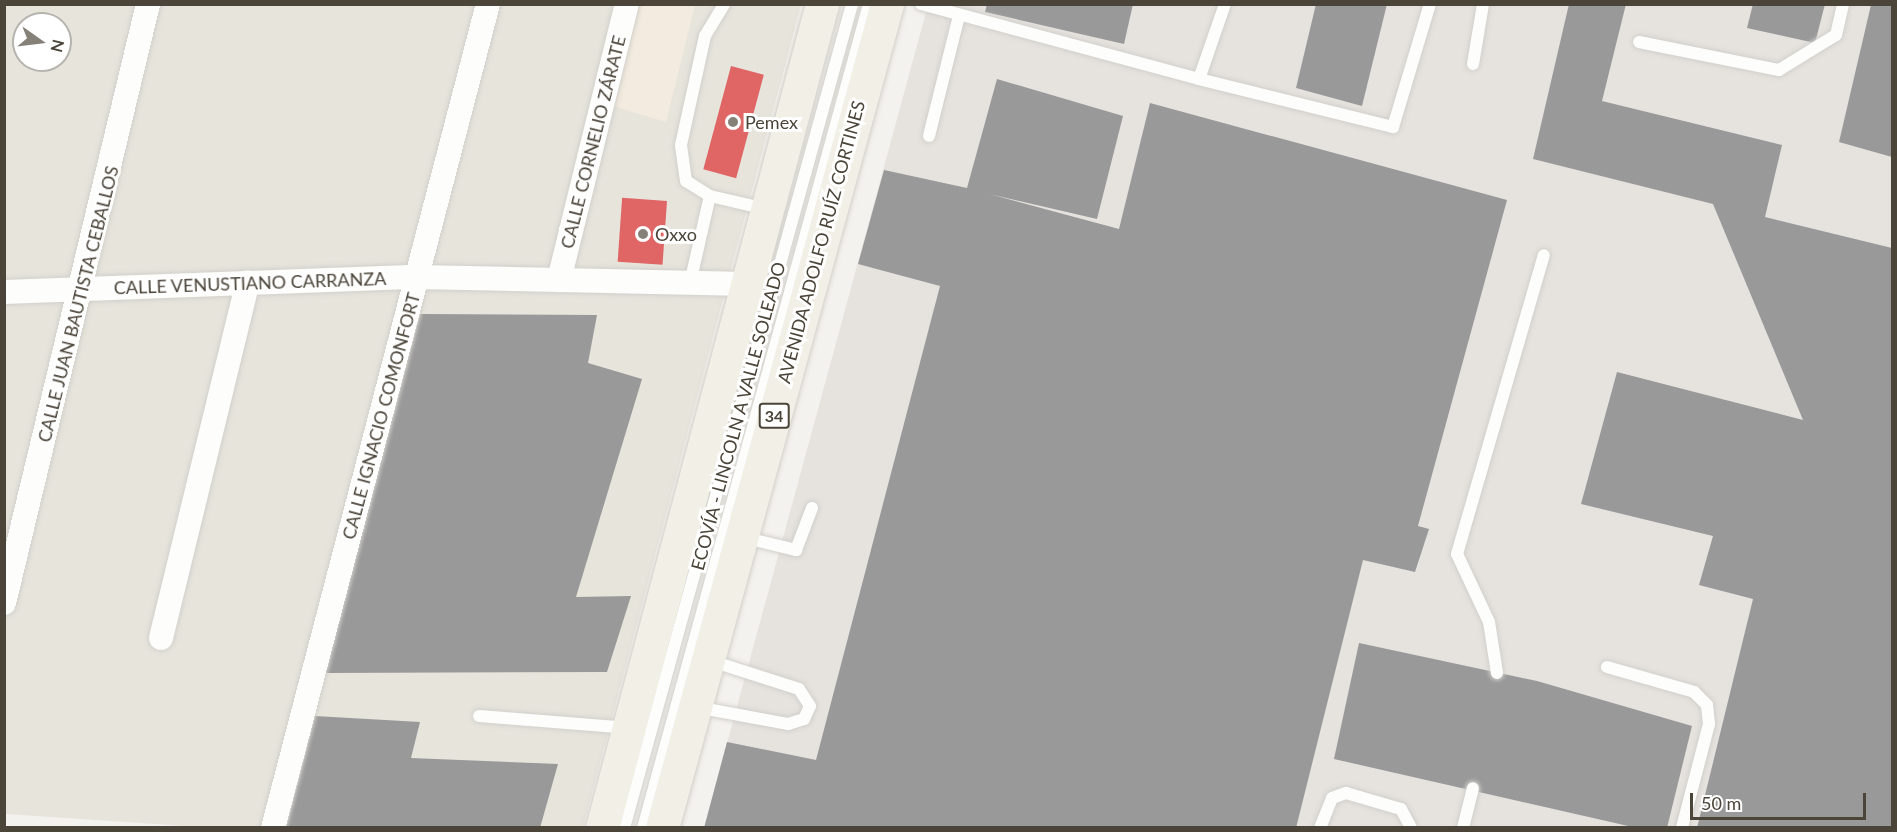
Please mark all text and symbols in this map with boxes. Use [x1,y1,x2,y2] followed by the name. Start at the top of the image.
[12,12,72,72] north arrow
[556,33,630,251] street label: CALLE CORNELIO ZÁRATE
[47,38,69,54] text: N
[773,98,869,386] street label: AVENIDA ADOLFO RUÍZ CORTINES
[745,111,798,133] place label: Pemex
[726,115,740,129] marker: Pemex
[33,163,123,445] street label: CALLE JUAN BAUTISTA CEBALLOS
[655,223,697,245] place label: Oxxo
[636,227,650,241] marker: Oxxo
[686,258,790,574] street label: ECOVÍA - LINCOLN A VALLE SOLEADO
[113,267,387,299] street label: CALLE VENUSTIANO CARRANZA
[338,290,424,542] street label: CALLE IGNACIO COMONFORT
[758,403,790,429] road number: 34
[1693,781,1868,819] scale bar
[1701,792,1741,814] text: 50 m

